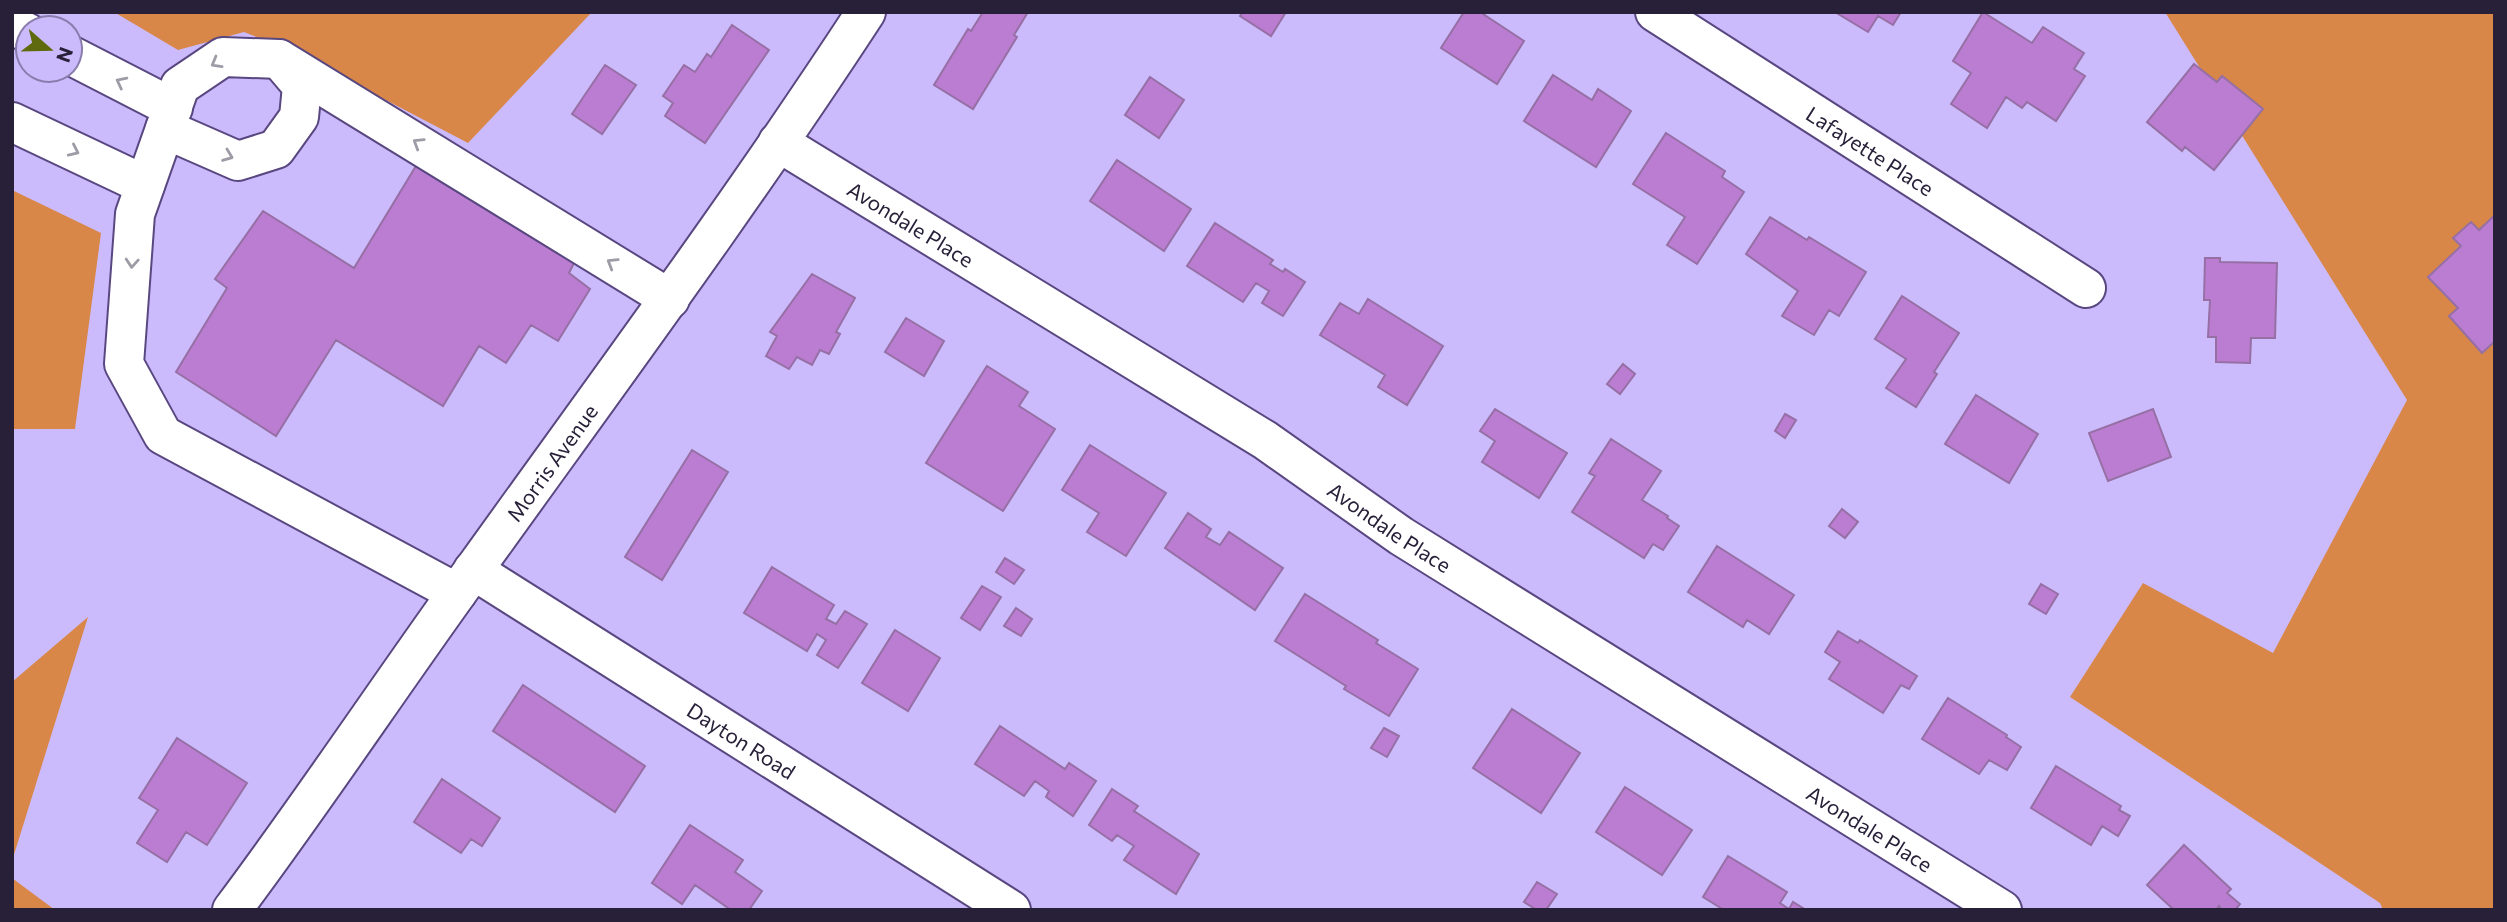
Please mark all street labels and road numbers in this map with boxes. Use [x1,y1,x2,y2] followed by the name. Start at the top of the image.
[1802,100,1939,200] street label: Lafayette Place
[843,175,979,271] street label: Avondale Place
[501,399,602,526] street label: Morris Avenue
[1323,476,1456,577] street label: Avondale Place
[683,696,801,783] street label: Dayton Road
[1803,779,1938,876] street label: Avondale Place

